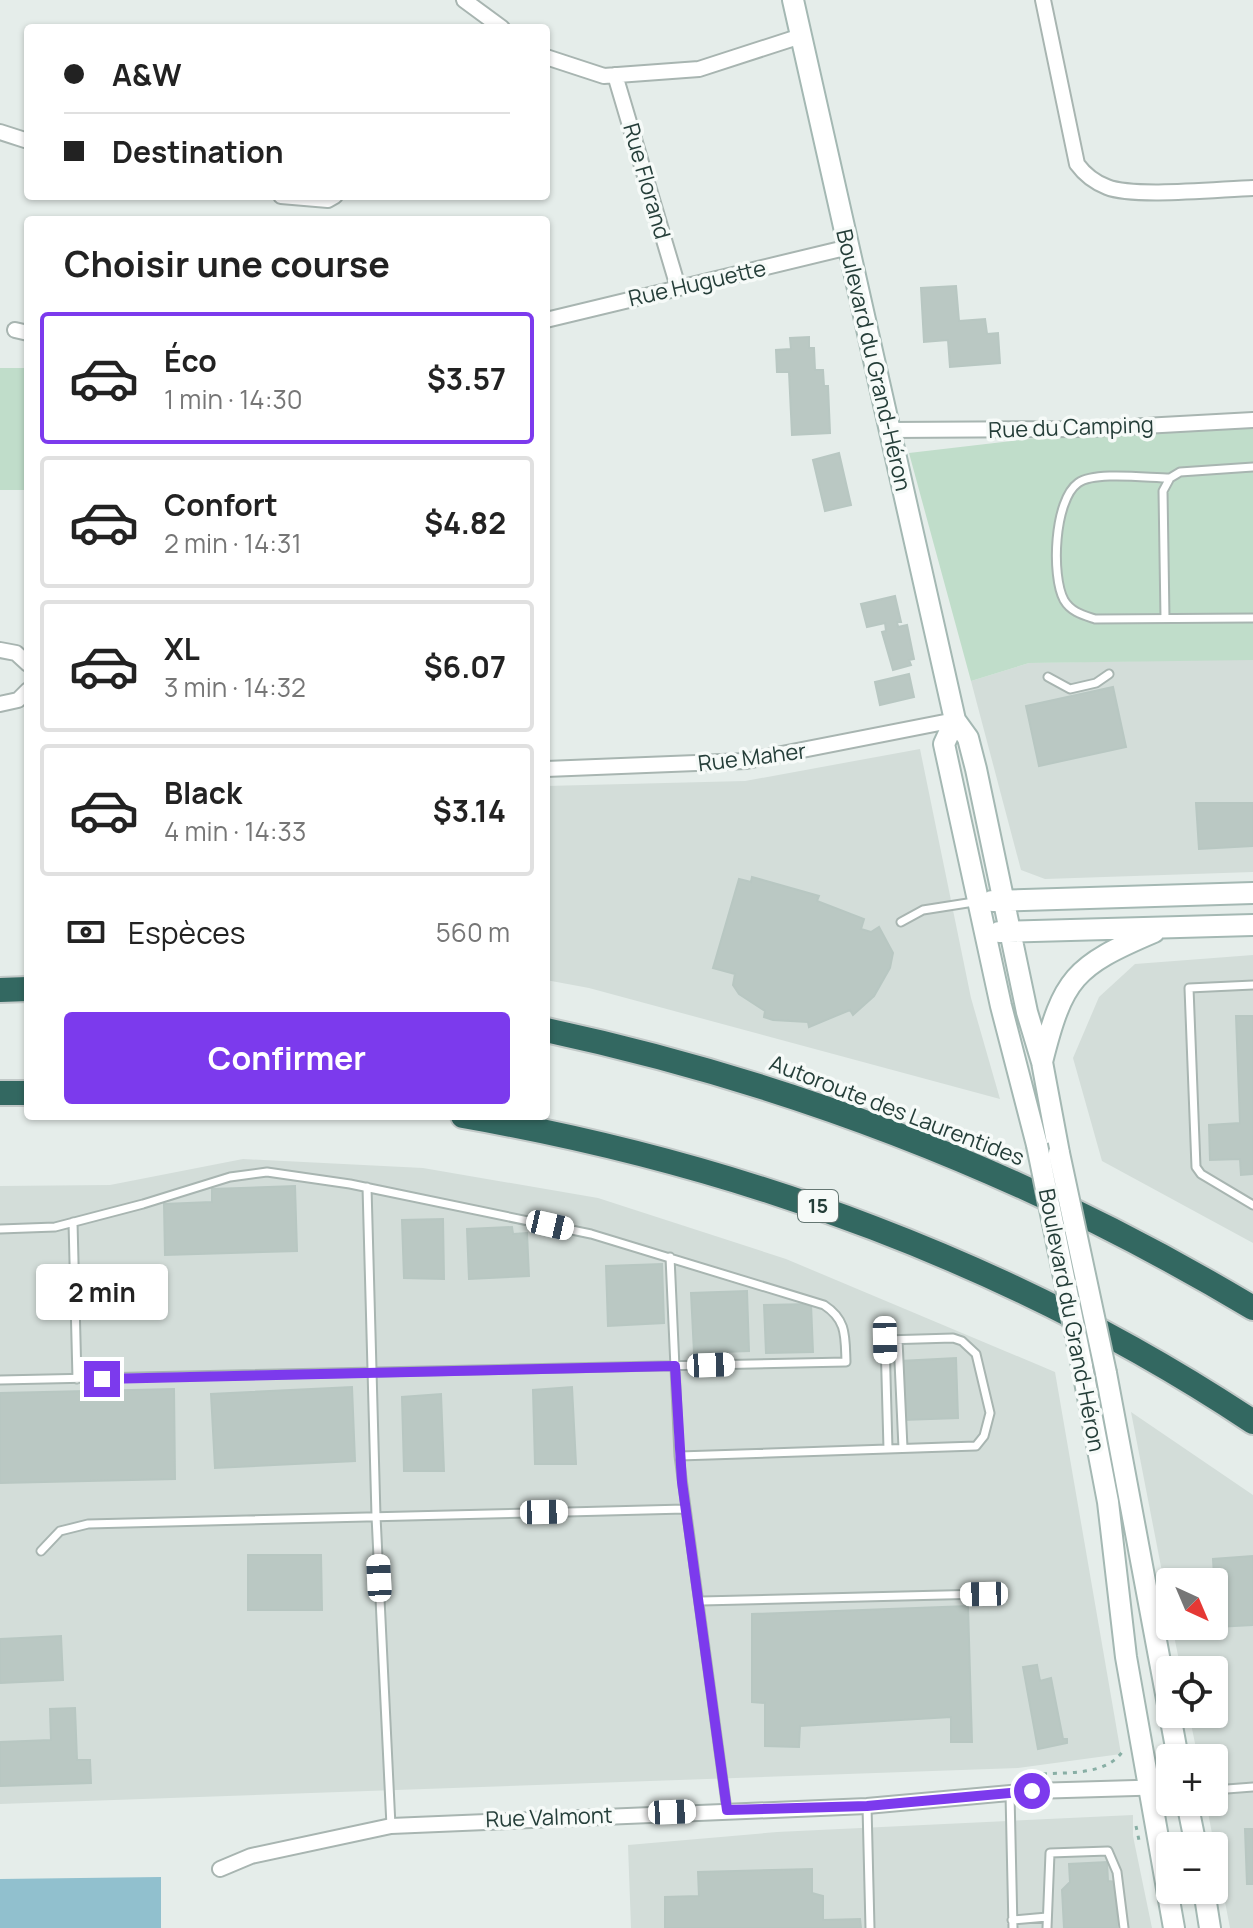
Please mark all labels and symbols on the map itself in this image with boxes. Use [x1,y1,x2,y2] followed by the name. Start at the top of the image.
[616,120,678,242] street label: Rue Florand
[829,226,919,494] street label: Boulevard du Grand-Héron
[625,253,769,313] street label: Rue Huguette
[988,409,1154,445] street label: Rue du Camping
[696,735,808,779] street label: Rue Maher
[765,1047,1029,1173] street label: Autoroute des Laurentides
[1032,1186,1112,1454] street label: Boulevard du Grand-Héron
[798,1190,838,1222] road number: 15
[524,1208,576,1242] car
[36,1263,168,1319] callout: 2 min
[873,1316,897,1364] car
[687,1352,735,1378] car
[84,1361,120,1397] route end
[520,1500,568,1524] car
[366,1553,392,1603] car
[1156,1568,1228,1640] north arrow
[960,1582,1008,1606] car
[1014,1773,1050,1809] route start
[648,1799,696,1825] car
[485,1800,613,1834] street label: Rue Valmont

